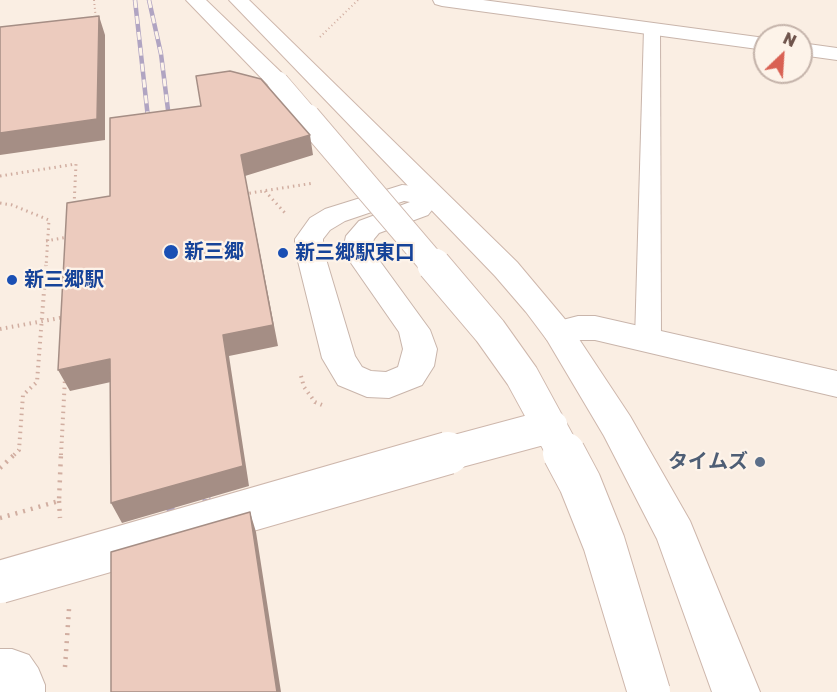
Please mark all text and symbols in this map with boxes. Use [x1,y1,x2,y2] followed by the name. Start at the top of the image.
[753,24,813,84] north arrow
[780,28,799,51] text: N
[184,240,244,264] place label: 新三郷
[295,241,415,265] place label: 新三郷駅東口
[162,243,180,261] marker: 新三郷
[276,246,290,260] marker: 新三郷駅東口
[24,268,104,292] place label: 新三郷駅
[5,273,19,287] marker: 新三郷駅
[668,450,748,474] place label: タイムズ
[753,455,767,469] marker: タイムズ

